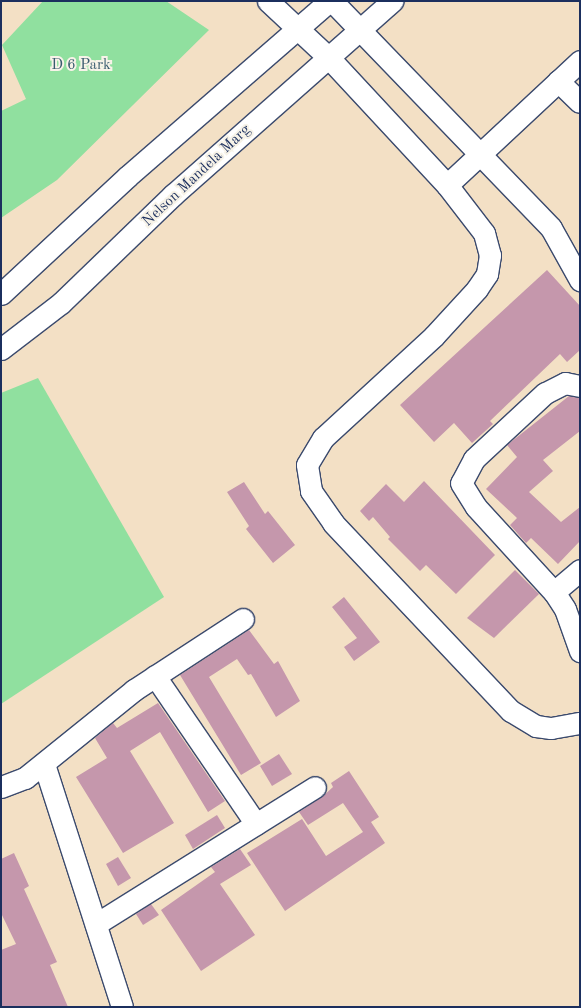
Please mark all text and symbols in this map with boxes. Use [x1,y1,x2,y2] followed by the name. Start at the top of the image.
[51,57,111,75] park label: D 6 Park
[139,121,255,231] street label: Nelson Mandela Marg

